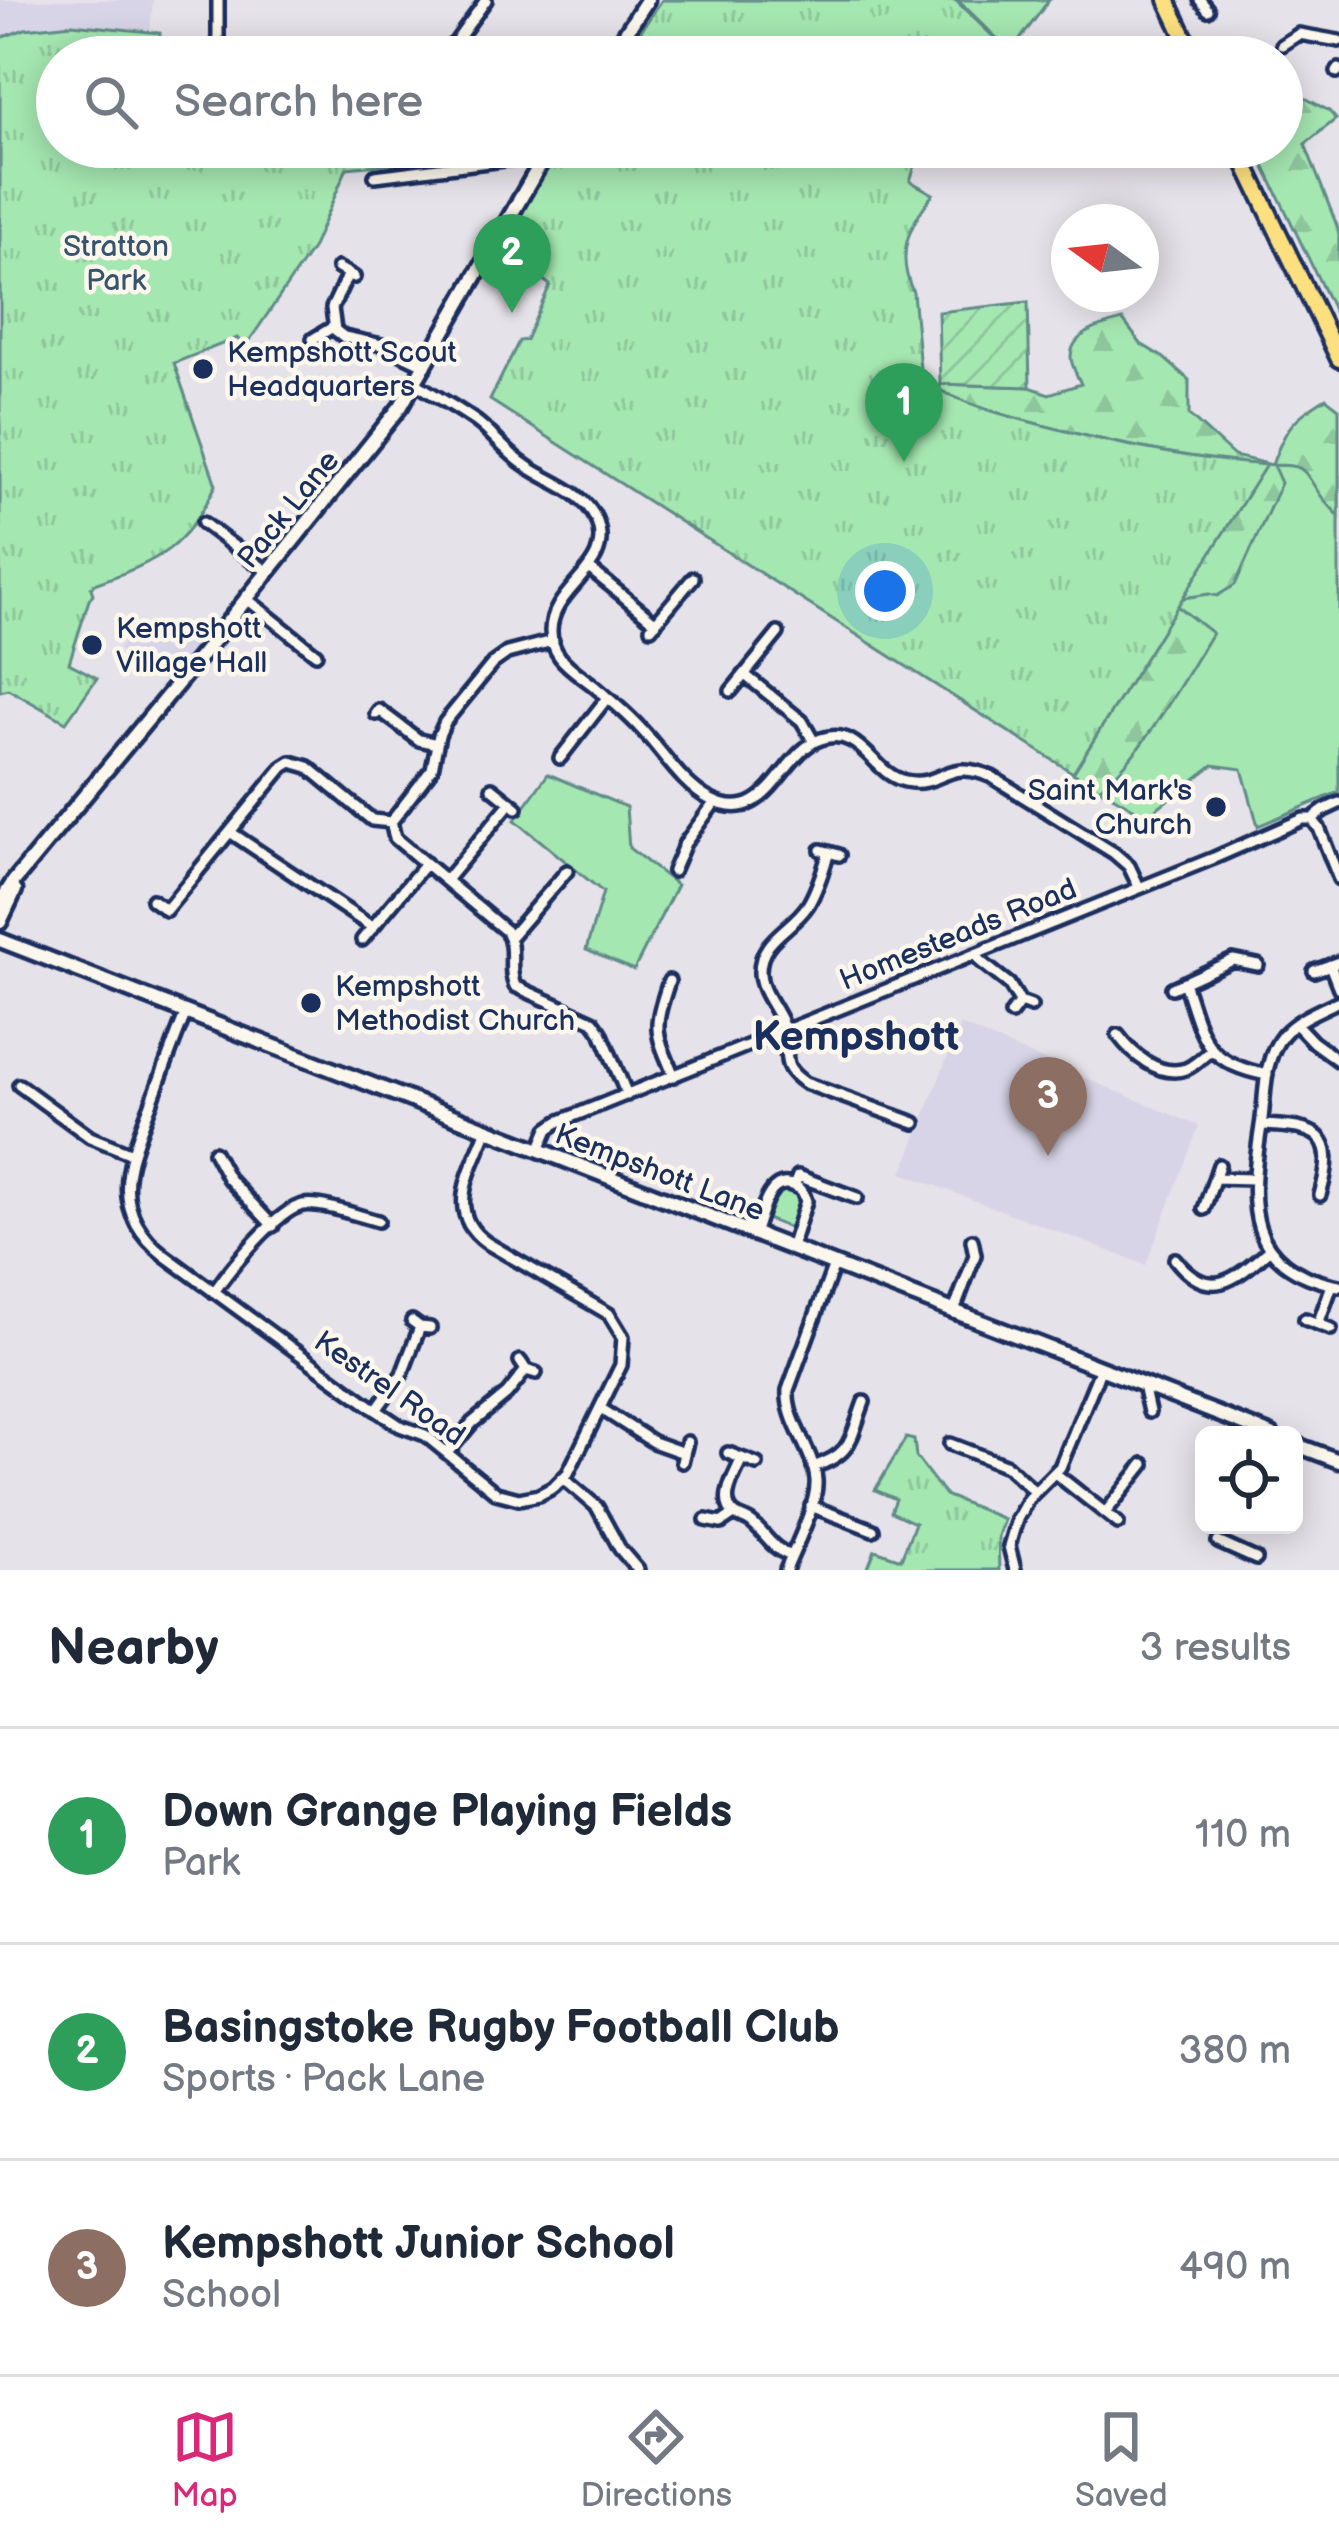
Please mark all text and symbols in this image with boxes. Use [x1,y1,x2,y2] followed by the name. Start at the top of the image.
[36,36,1303,168] search box
[78,69,144,135] icon: search
[174,75,423,130] text: Search here
[1051,204,1159,312] north arrow
[473,214,551,313] pin: 2
[63,229,169,299] park label: Stratton Park
[227,335,457,405] place label: Kempshott Scout Headquarters
[190,356,216,382] marker: Kempshott Scout Headquarters
[865,363,943,462] pin: 1
[230,443,347,576] street label: Pack Lane
[855,561,915,621] your location
[116,611,267,681] place label: Kempshott Village Hall
[79,632,105,658] marker: Kempshott Village Hall
[1028,773,1192,843] place label: Saint Mark's Church
[1203,794,1229,820] marker: Saint Mark's Church
[835,871,1082,999] street label: Homesteads Road
[335,969,575,1039] place label: Kempshott Methodist Church
[298,990,324,1016] marker: Kempshott Methodist Church
[753,1012,959,1063] district label: Kempshott
[1009,1057,1087,1156] pin: 3
[550,1116,770,1229] street label: Kempshott Lane
[307,1324,472,1454] street label: Kestrel Road
[1195,1426,1303,1534] map controls
[1195,1426,1303,1534] button: locate
[48,1618,219,1679] text: Nearby
[1139,1625,1291,1672] text: 3 results
[162,1785,732,1840] text: Down Grange Playing Fields
[79,1812,95,1859] text: 1
[1195,1812,1291,1859] text: 110 m
[162,1840,240,1887] text: Park
[162,2001,840,2056] text: Basingstoke Rugby Football Club
[75,2028,99,2075] text: 2
[1179,2028,1291,2075] text: 380 m
[162,2056,485,2103] text: Sports · Pack Lane
[162,2217,675,2272] text: Kempshott Junior School
[76,2244,98,2291] text: 3
[1179,2244,1291,2291] text: 490 m
[162,2272,281,2319] text: School
[171,2404,238,2516] tab: Map
[580,2404,732,2516] tab: Directions
[1075,2404,1168,2516] tab: Saved

